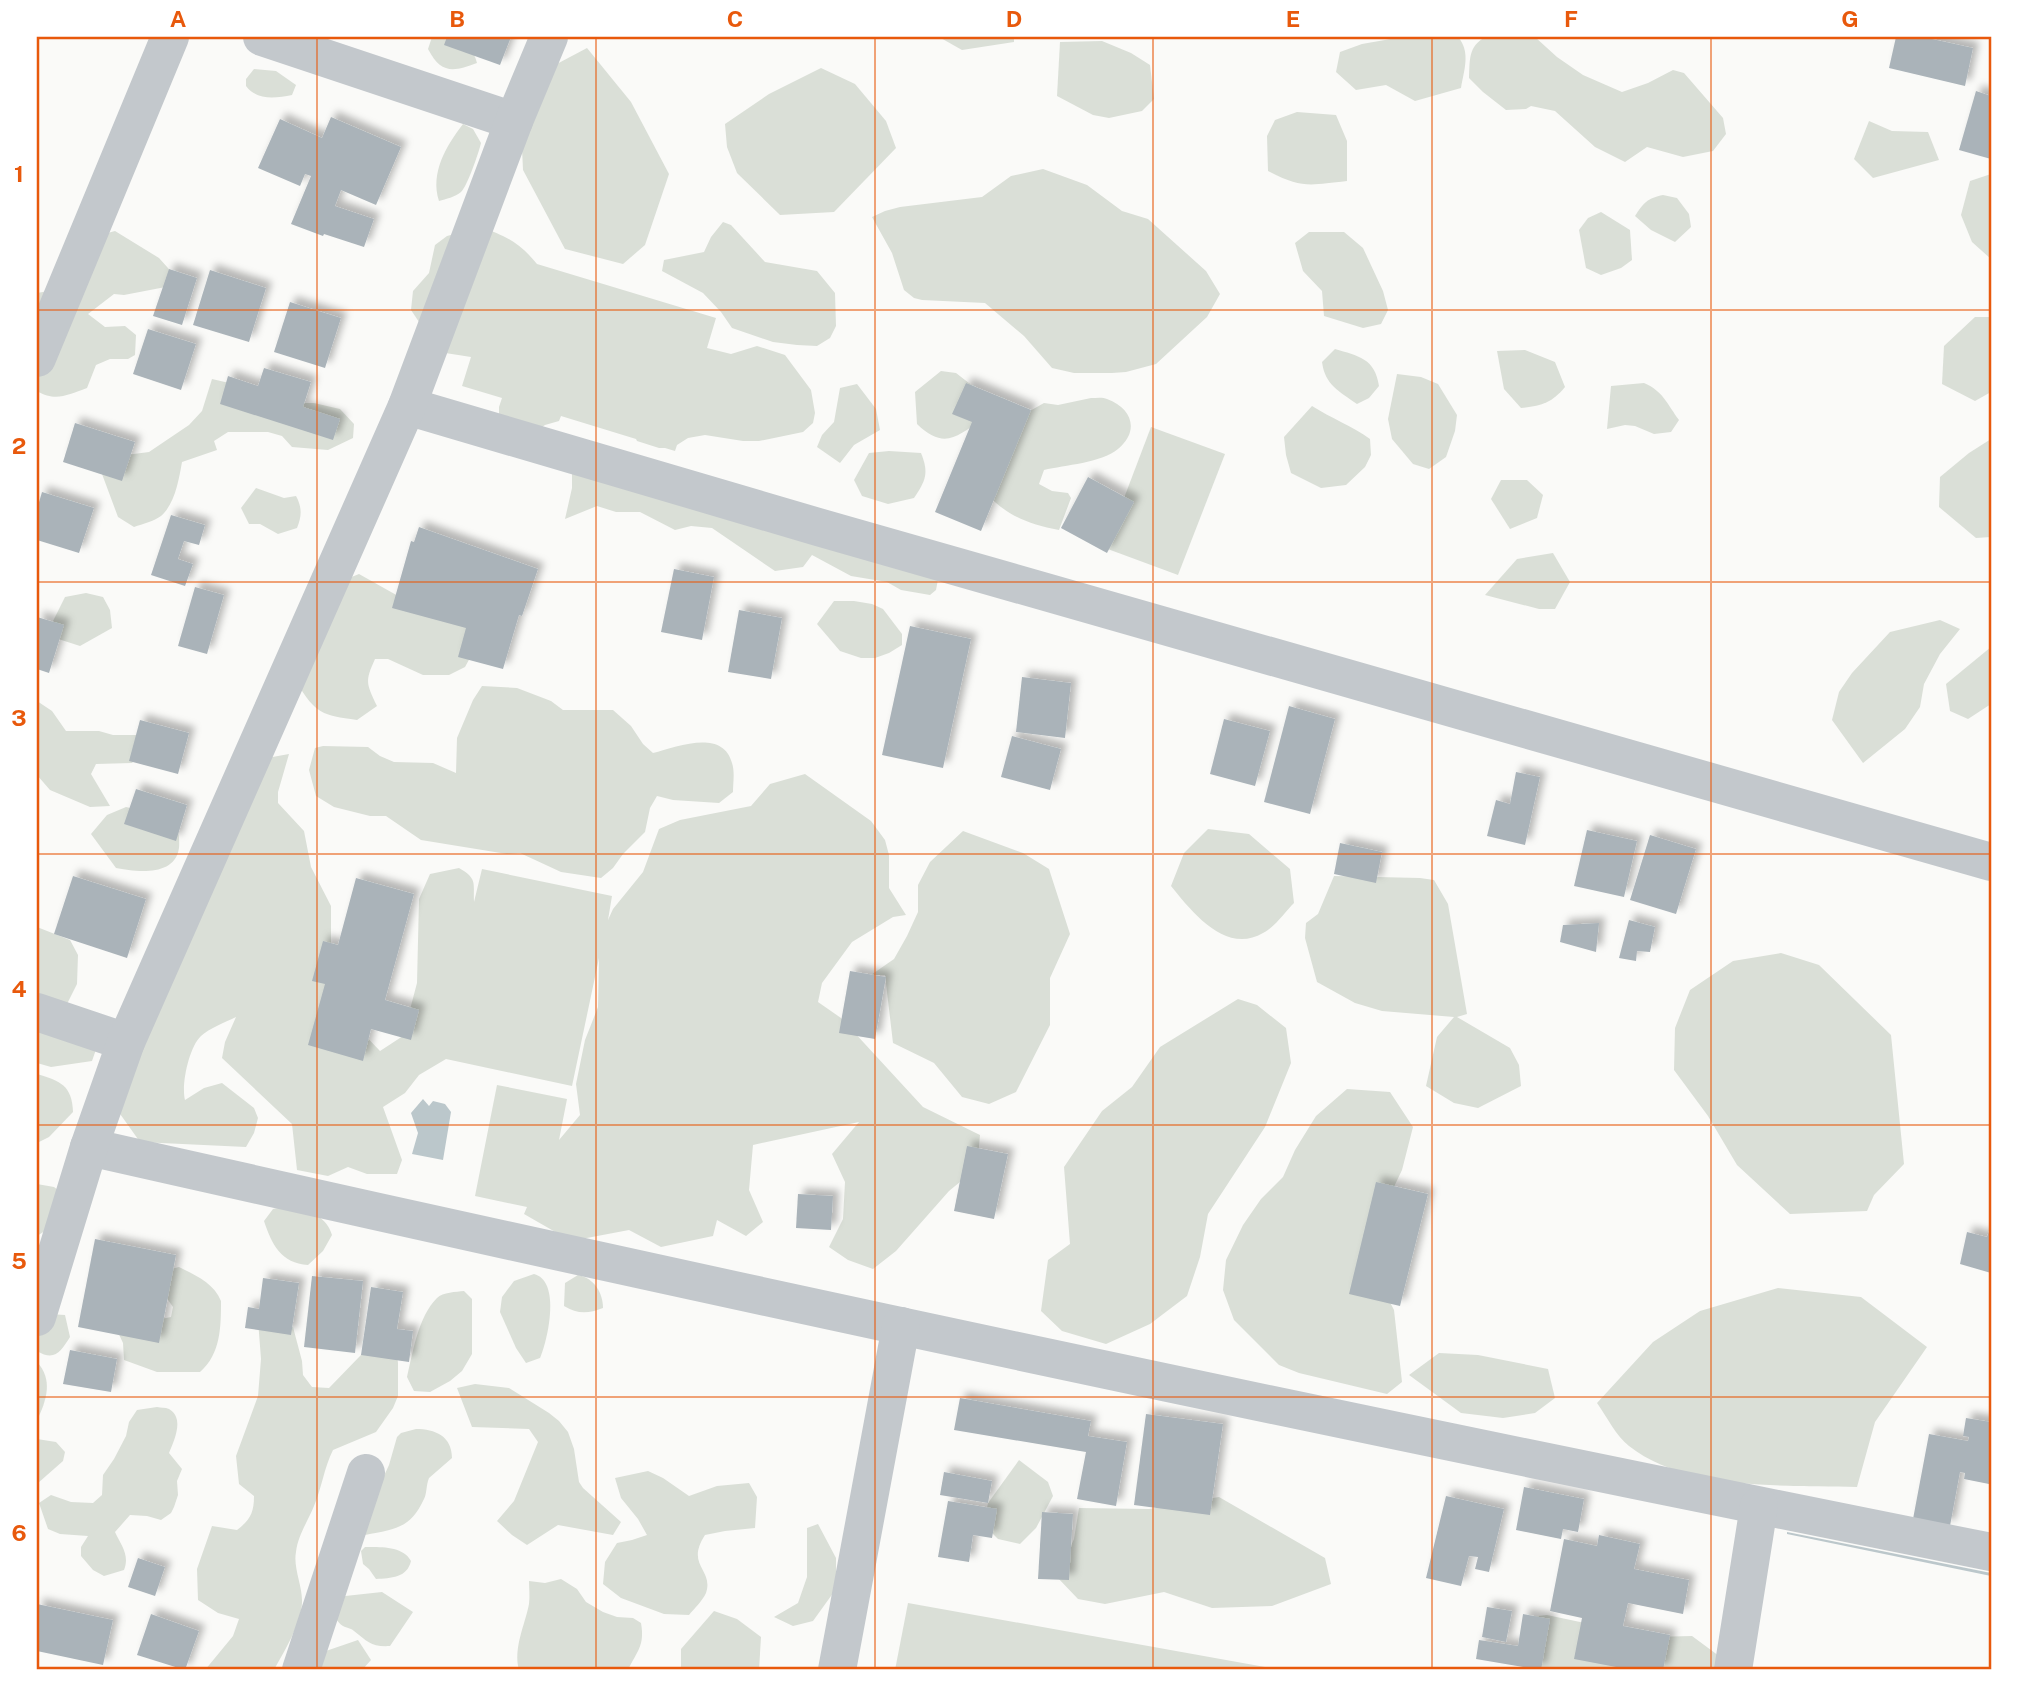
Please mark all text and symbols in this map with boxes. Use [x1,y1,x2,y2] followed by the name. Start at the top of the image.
[170,5,187,32] text: A
[449,5,465,32] text: B
[727,5,743,32] text: C
[1006,5,1022,32] text: D
[1286,5,1300,32] text: E
[1564,5,1578,32] text: F
[1841,5,1859,32] text: G
[14,160,24,187] text: 1
[12,432,26,459] text: 2
[11,704,27,731] text: 3
[11,975,27,1002] text: 4
[11,1247,27,1274] text: 5
[11,1519,27,1546] text: 6

